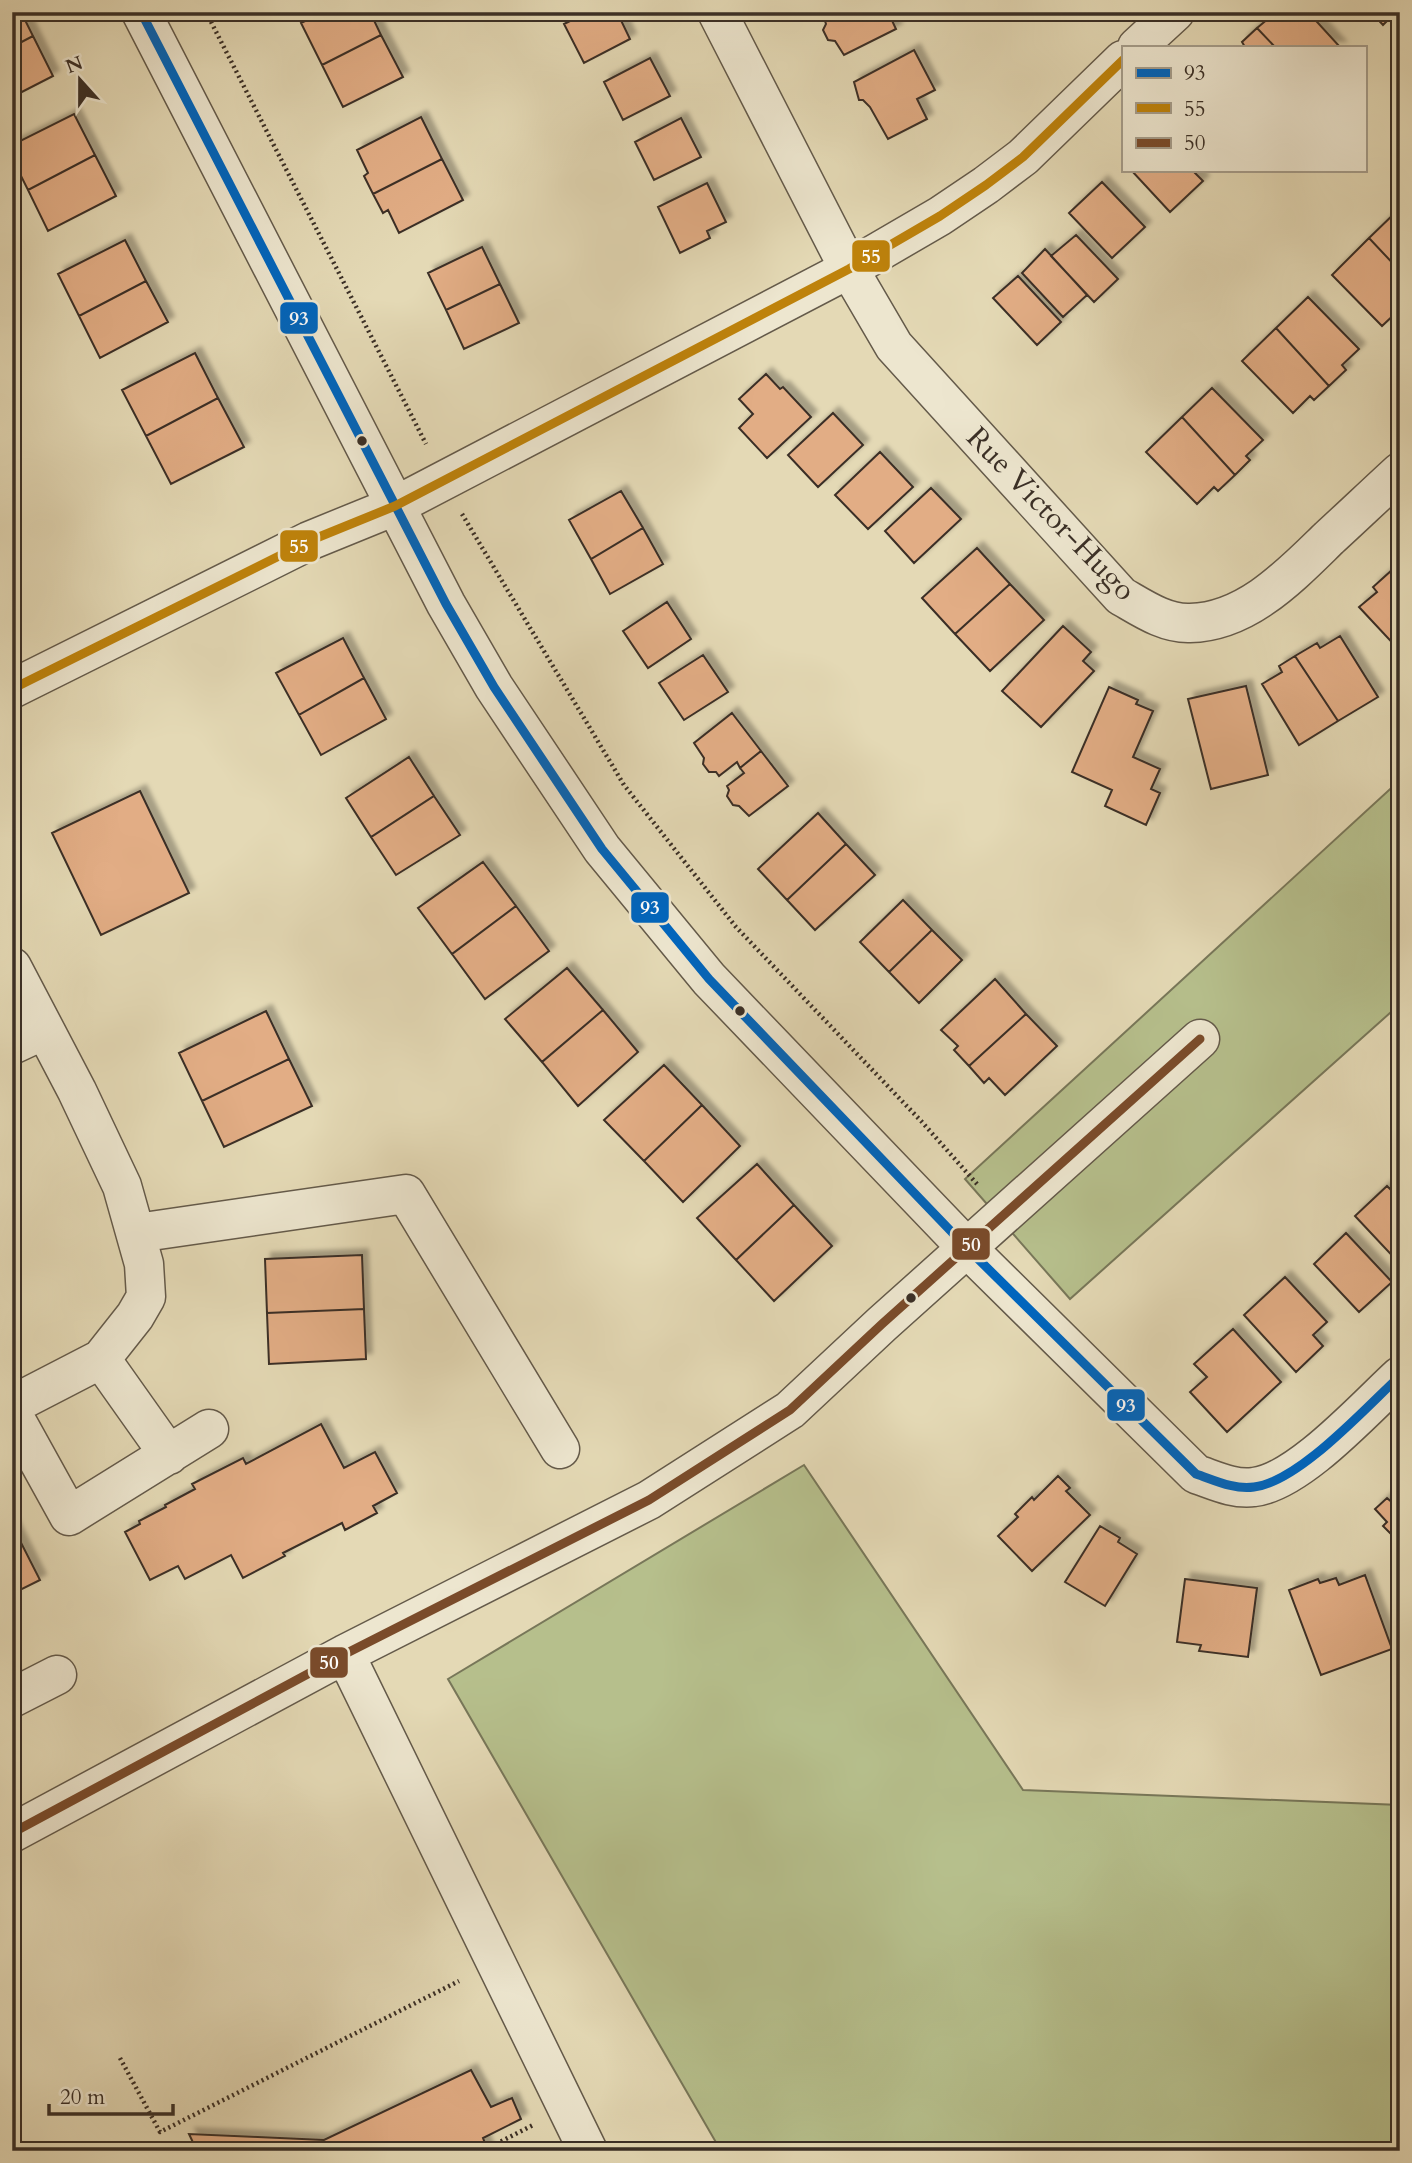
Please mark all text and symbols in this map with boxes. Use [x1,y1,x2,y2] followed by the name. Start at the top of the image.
[46,46,116,116] north arrow
[1122,46,1366,172] legend
[62,50,87,80] text: N
[1184,59,1206,88] text: 93
[1184,95,1206,124] text: 55
[1184,129,1206,158] text: 50
[851,239,891,273] line badge: 55
[861,244,881,270] text: 55
[279,301,319,335] line badge: 93
[289,306,309,332] text: 93
[957,418,1145,610] street label: Rue Victor-Hugo
[355,434,369,448] unlabelled marker
[279,529,319,563] line badge: 55
[289,534,309,560] text: 55
[630,891,670,924] line badge: 93
[640,895,660,921] text: 93
[733,1004,747,1018] unlabelled marker
[951,1227,991,1261] line badge: 50
[961,1232,981,1258] text: 50
[904,1291,918,1305] unlabelled marker
[1106,1388,1146,1422] line badge: 93
[1116,1393,1136,1419] text: 93
[309,1646,349,1679] line badge: 50
[319,1650,339,1676] text: 50
[49,2072,173,2116] scale bar
[60,2083,105,2112] text: 20 m

